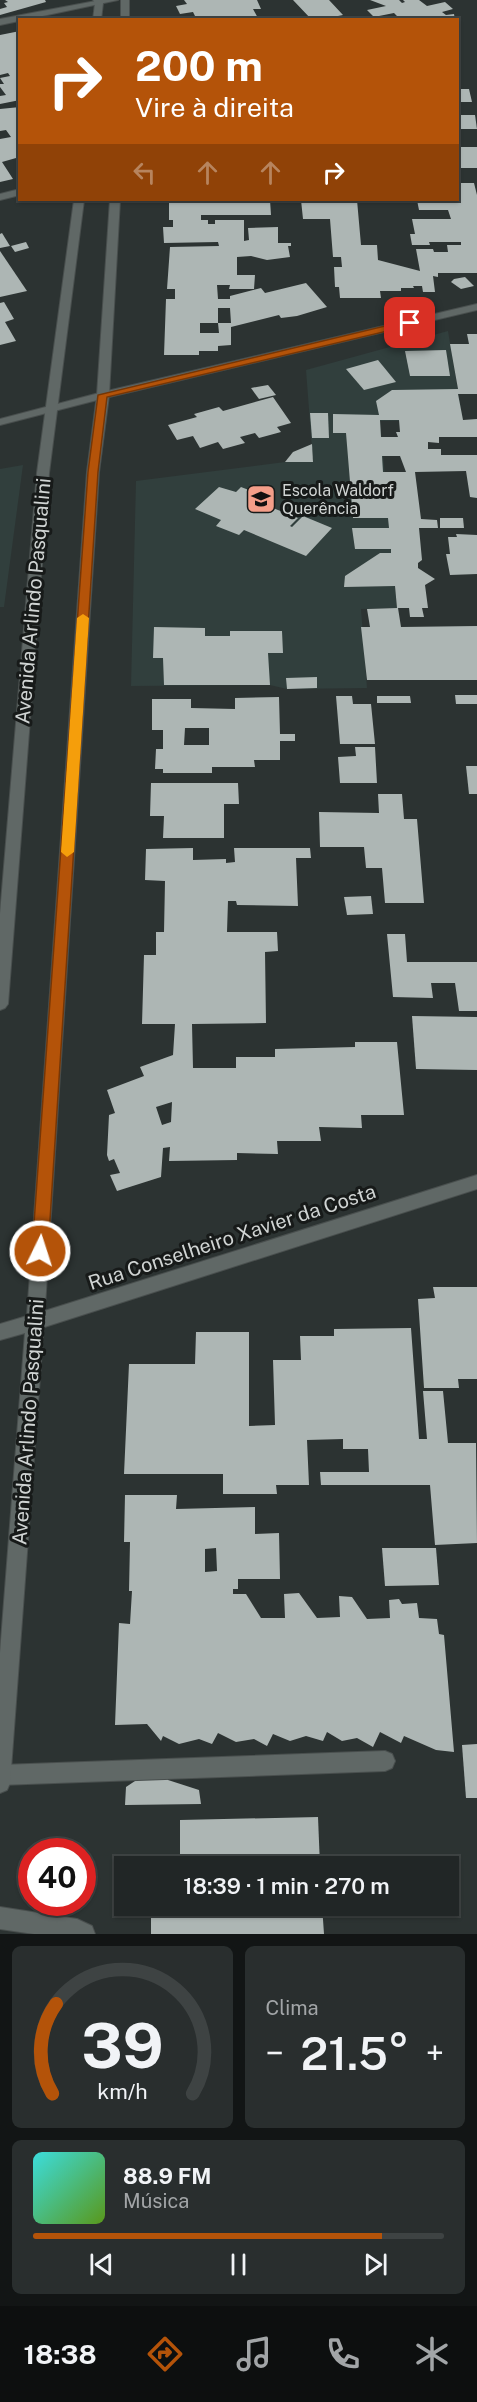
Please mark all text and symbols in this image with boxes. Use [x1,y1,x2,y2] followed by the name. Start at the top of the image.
[135,41,263,90] text: 200 m
[36,42,114,120] icon: right
[135,91,294,123] text: Vire à direita
[128,156,161,189] icon: left
[191,156,224,189] icon: ahead
[254,156,287,189] icon: ahead
[317,156,350,189] icon: right
[384,297,435,348] pin
[393,306,426,339] icon: arrive
[10,477,56,725] street label: Avenida Arlindo Pasqualini
[282,481,394,518] place label: Escola Waldorf Querência
[245,483,277,515] school or university icon: Escola Waldorf Querência
[85,1179,379,1295] street label: Rua Conselheiro Xavier da Costa
[8,1219,72,1283] position arrow
[7,1298,49,1546] street label: Avenida Arlindo Pasqualini
[18,1838,96,1916] speed limit sign: 40
[183,1873,390,1899] text: 18:39 · 1 min · 270 m
[266,1996,319,2020] text: Clima
[81,2009,163,2082] text: 39
[300,2027,409,2080] text: 21.5°
[266,2034,284,2072] text: −
[426,2034,444,2072] text: +
[97,2079,147,2104] text: km/h
[123,2163,212,2189] text: 88.9 FM
[123,2189,189,2213] text: Música
[85,2248,118,2281] icon: previous
[222,2248,255,2281] icon: pause
[359,2248,392,2281] icon: next
[144,2333,186,2375] icon: directions
[233,2333,275,2375] icon: music
[322,2333,364,2375] icon: phone
[411,2333,453,2375] icon: climate
[24,2338,97,2370] text: 18:38

